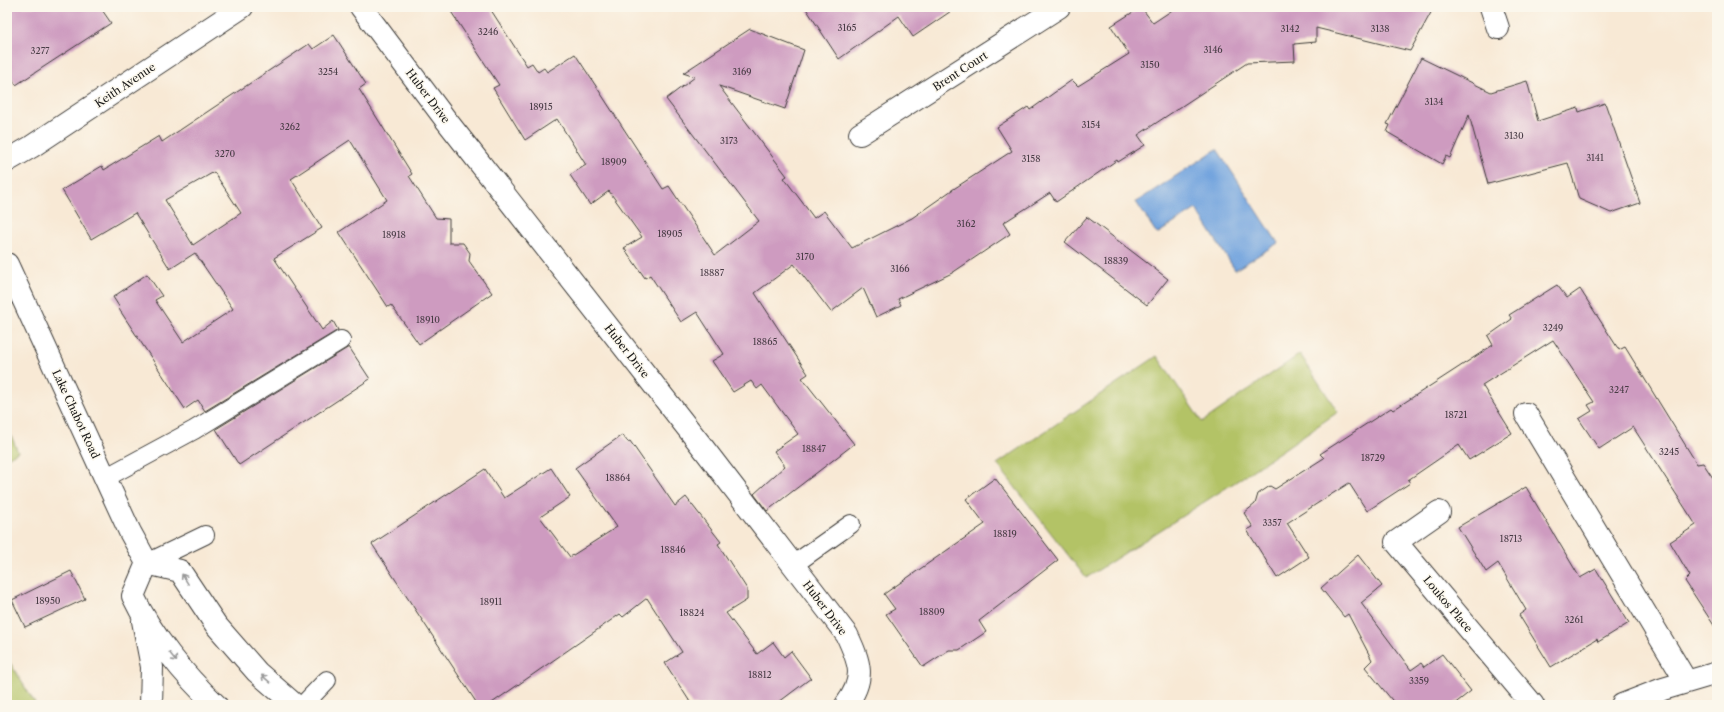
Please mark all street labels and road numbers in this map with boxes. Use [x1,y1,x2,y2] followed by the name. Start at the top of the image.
[930,48,990,94] street label: Brent Court
[92,60,158,110] street label: Keith Avenue
[403,66,453,126] street label: Huber Drive
[602,321,652,381] street label: Huber Drive
[49,367,103,461] street label: Lake Chabot Road
[1420,573,1476,635] street label: Loukos Place
[800,578,850,638] street label: Huber Drive

